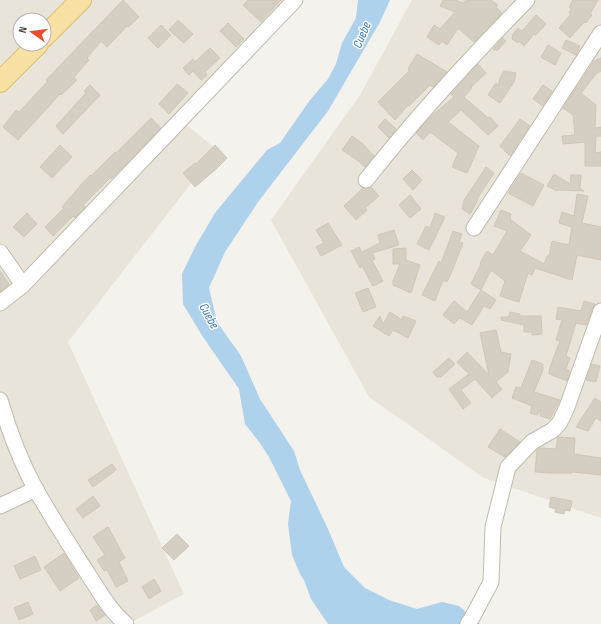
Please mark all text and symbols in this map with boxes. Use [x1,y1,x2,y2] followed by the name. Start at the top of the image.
[12,12,52,52] north arrow
[349,20,375,50] water label: Cuebe
[16,25,30,34] text: N
[195,300,223,332] water label: Cuebe

